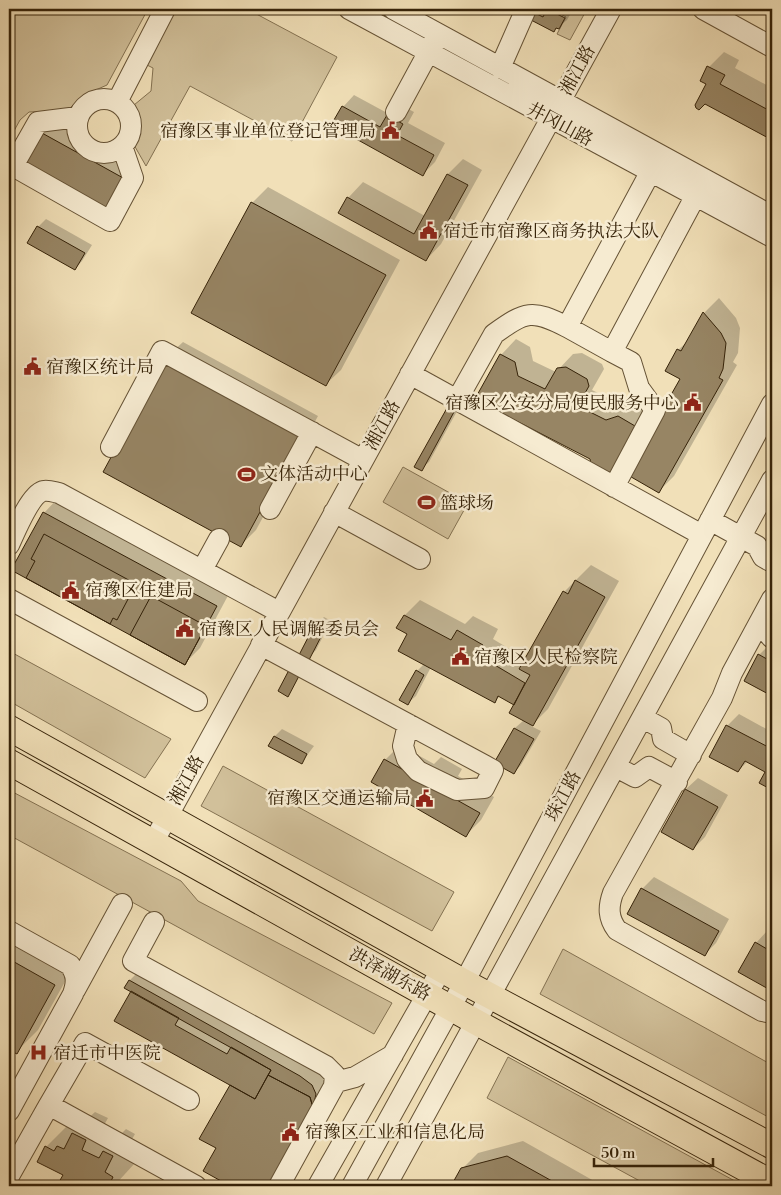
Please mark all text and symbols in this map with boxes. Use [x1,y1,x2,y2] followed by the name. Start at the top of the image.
[554,41,601,99] street label: 湘江路
[523,97,597,151] street label: 井冈山路
[160,120,376,143] place label: 宿豫区事业单位登记管理局
[380,121,400,141] public building icon: 宿豫区事业单位登记管理局
[443,220,659,243] place label: 宿迁市宿豫区商务执法大队
[419,221,439,241] public building icon: 宿迁市宿豫区商务执法大队
[46,356,154,379] place label: 宿豫区统计局
[22,357,42,377] public building icon: 宿豫区统计局
[445,392,679,415] place label: 宿豫区公安分局便民服务中心
[683,393,703,413] public building icon: 宿豫区公安分局便民服务中心
[359,396,406,454] street label: 湘江路
[260,463,368,486] place label: 文体活动中心
[236,464,256,484] sports icon: 文体活动中心
[440,492,494,515] place label: 篮球场
[416,493,436,513] sports icon: 篮球场
[85,579,193,602] place label: 宿豫区住建局
[61,580,81,600] public building icon: 宿豫区住建局
[199,618,379,641] place label: 宿豫区人民调解委员会
[175,619,195,639] public building icon: 宿豫区人民调解委员会
[474,646,618,669] place label: 宿豫区人民检察院
[450,647,470,667] public building icon: 宿豫区人民检察院
[163,751,210,809] street label: 湘江路
[541,767,586,825] street label: 珠江路
[267,787,411,810] place label: 宿豫区交通运输局
[415,788,435,808] public building icon: 宿豫区交通运输局
[345,943,435,1006] street label: 洪泽湖东路
[53,1042,161,1065] place label: 宿迁市中医院
[29,1043,49,1063] hospital icon: 宿迁市中医院
[305,1121,485,1144] place label: 宿豫区工业和信息化局
[281,1122,301,1142] public building icon: 宿豫区工业和信息化局
[594,1135,712,1167] scale bar
[601,1144,635,1163] text: 50 m

